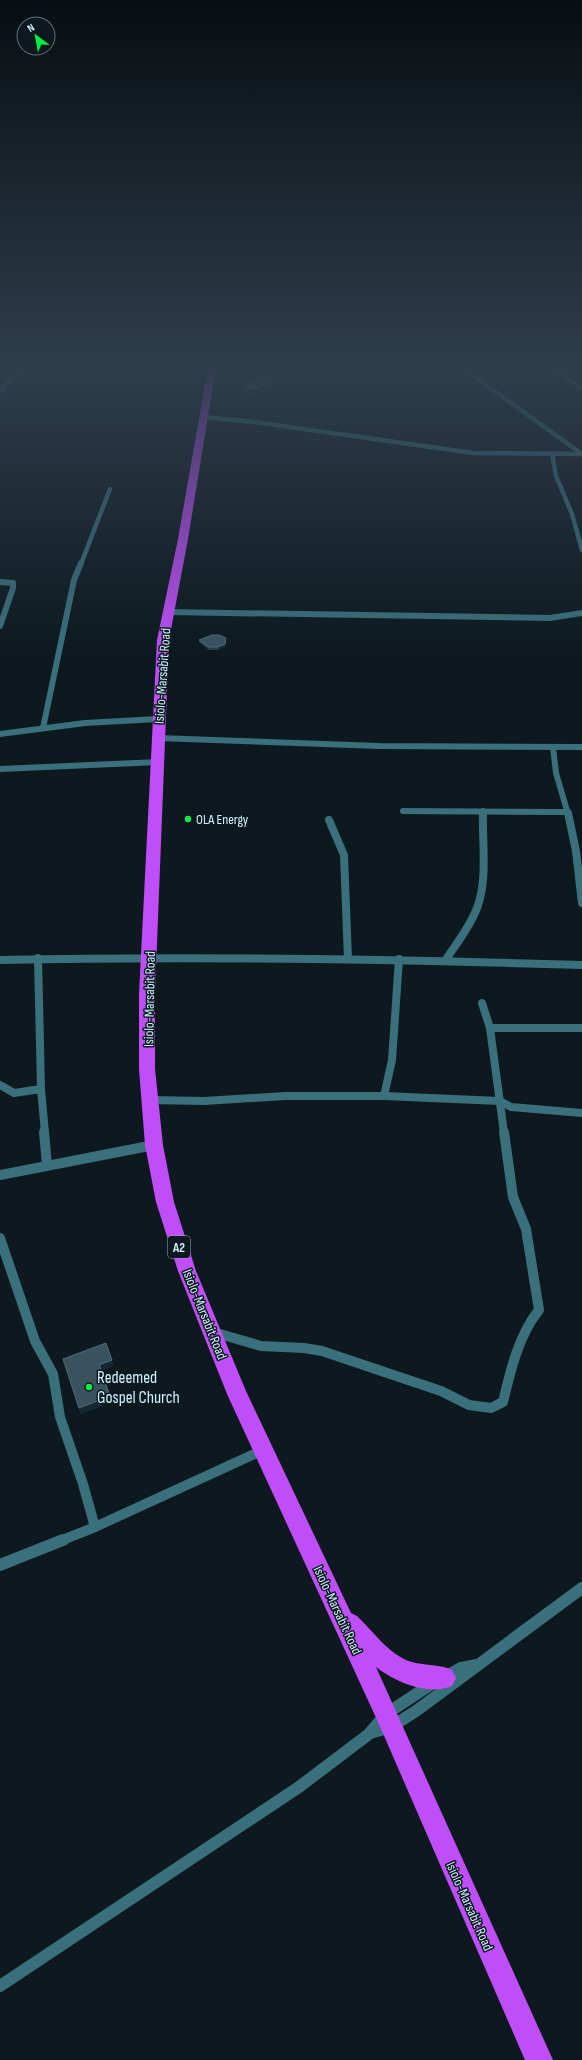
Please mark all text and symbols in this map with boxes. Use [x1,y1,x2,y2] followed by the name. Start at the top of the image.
[16,16,56,56] north arrow
[25,21,37,35] text: N
[151,627,174,724] street label: Isiolo-Marsabit Road
[196,811,249,828] place label: OLA Energy
[183,814,193,824] marker: OLA Energy
[140,951,159,1047] street label: Isiolo-Marsabit Road
[168,1236,190,1258] road number: A2
[179,1267,230,1362] street label: Isiolo-Marsabit Road
[97,1368,180,1408] place label: Redeemed Gospel Church
[84,1382,94,1392] marker: Redeemed Gospel Church
[310,1563,366,1657] street label: Isiolo-Marsabit Road
[442,1859,497,1954] street label: Isiolo-Marsabit Road

